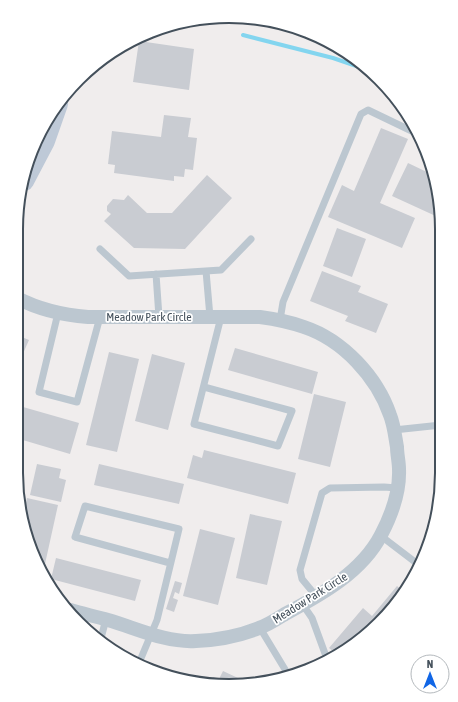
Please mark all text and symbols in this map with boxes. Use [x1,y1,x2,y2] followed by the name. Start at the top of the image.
[106,310,192,324] street label: Meadow Park Circle
[270,569,350,627] street label: Meadow Park Circle
[410,654,450,694] north arrow
[427,658,433,670] text: N

